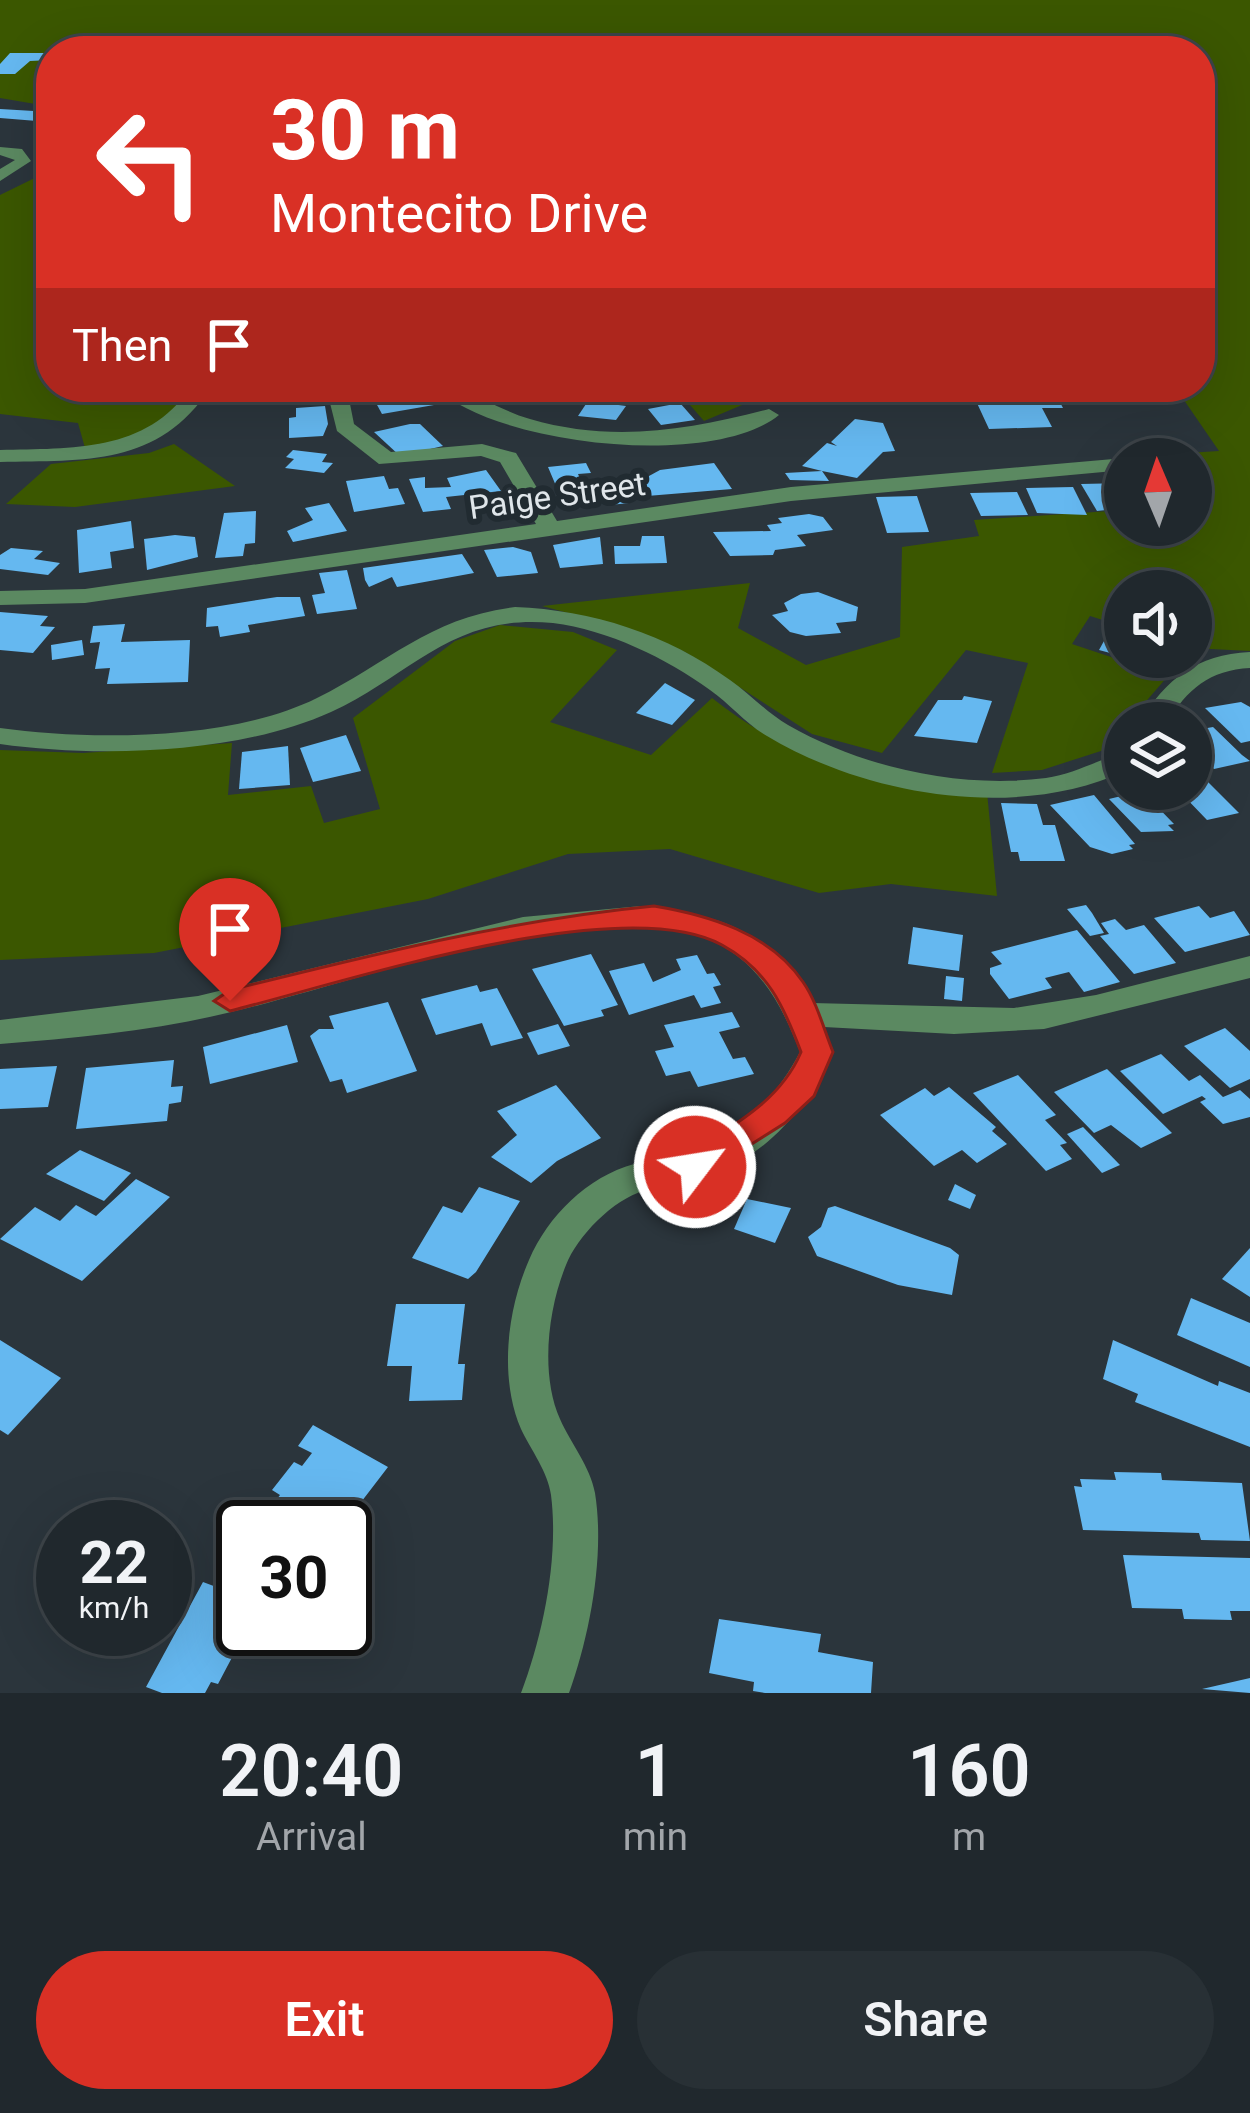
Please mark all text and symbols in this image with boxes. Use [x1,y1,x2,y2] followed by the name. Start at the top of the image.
[270,81,460,180] text: 30 m
[72,84,228,240] icon: left
[270,182,648,245] text: Montecito Drive
[196,312,262,378] icon: arrive
[72,319,172,372] text: Then
[1104,438,1212,546] north arrow
[1104,438,1212,810] map controls
[466,464,648,527] street label: Paige Street
[1104,570,1212,678] button: sound
[1104,702,1212,810] button: layers
[179,878,281,1001] pin
[197,896,263,962] icon: arrive
[632,1104,758,1230] position arrow
[216,1500,372,1656] speed limit sign: 30
[80,1527,148,1598] text: 22
[79,1590,149,1625] text: km/h
[219,1729,403,1814] text: 20:40
[635,1729,676,1814] text: 1
[907,1729,1031,1814] text: 160
[256,1814,367,1860] text: Arrival
[623,1814,688,1860] text: min
[952,1814,986,1860] text: m
[36,1951,613,2089] button: Exit
[637,1951,1214,2089] button: Share

